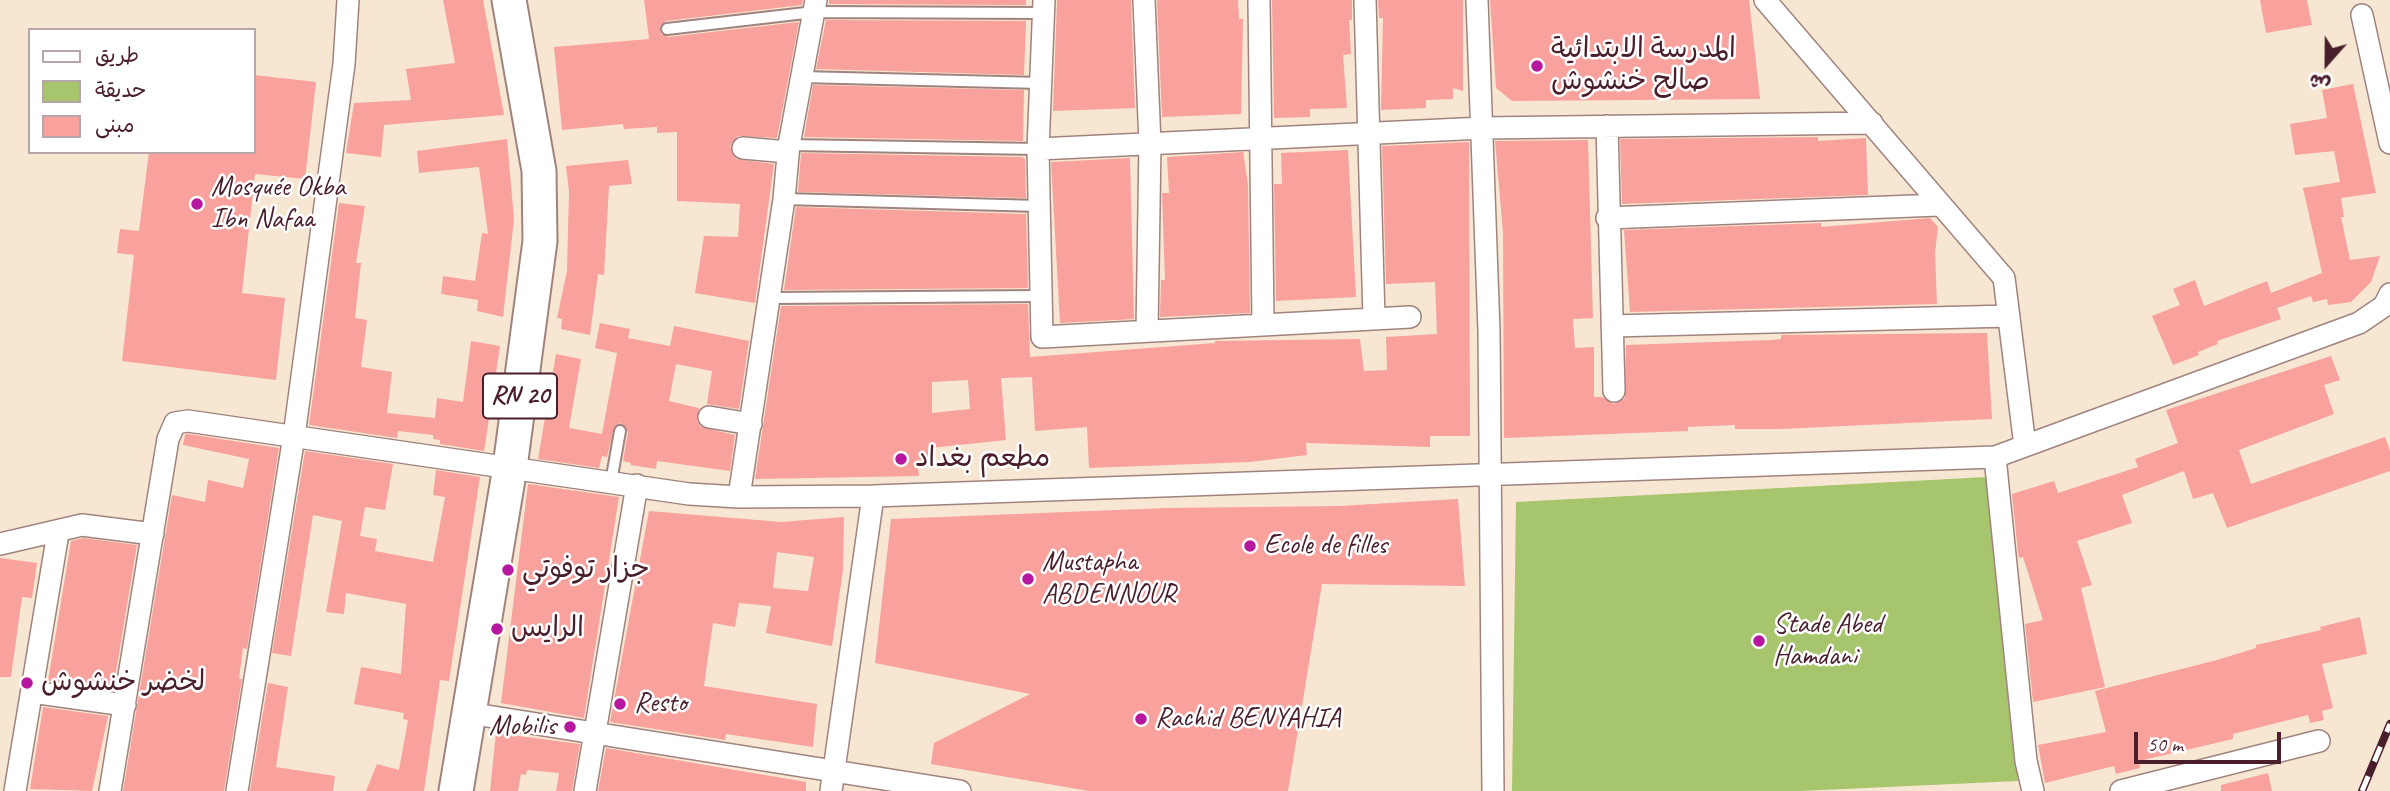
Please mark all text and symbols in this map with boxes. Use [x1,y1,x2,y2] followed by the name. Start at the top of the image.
[28,28,256,154] legend
[2292,28,2362,98] north arrow
[1551,33,1736,99] place label: المدرسة الابتدائية صالح خنشوش
[95,42,139,68] text: طريق
[1529,58,1545,74] marker: المدرسة الابتدائية صالح خنشوش
[2305,68,2334,98] text: ش
[95,77,146,103] text: حديقة
[95,112,134,138] text: مبنى
[211,171,345,237] place label: Mosquée Okba Ibn Nafaa
[189,196,205,212] marker: Mosquée Okba Ibn Nafaa
[483,374,557,418] road number: RN 20
[915,442,1050,476] place label: مطعم بغداد
[893,451,909,467] marker: مطعم بغداد
[1264,529,1387,563] place label: Ecole de filles
[1242,538,1258,554] marker: Ecole de filles
[1042,546,1176,612] place label: Mustapha ABDENNOUR
[522,553,650,587] place label: جزار توفوتي
[500,562,516,578] marker: جزار توفوتي
[1020,571,1036,587] marker: Mustapha ABDENNOUR
[1773,608,1882,674] place label: Stade Abed Hamdani
[511,612,584,646] place label: الرايس
[489,621,505,637] marker: الرايس
[1751,633,1767,649] marker: Stade Abed Hamdani
[41,666,205,700] place label: لخضر خنشوش
[19,675,35,691] marker: لخضر خنشوش
[634,687,687,721] place label: Resto
[612,696,628,712] marker: Resto
[1155,702,1340,736] place label: Rachid BENYAHIA
[489,710,556,744] place label: Mobilis
[1133,711,1149,727] marker: Rachid BENYAHIA
[2138,718,2285,762] scale bar
[562,719,578,735] marker: Mobilis
[2147,731,2183,757] text: 50 m

